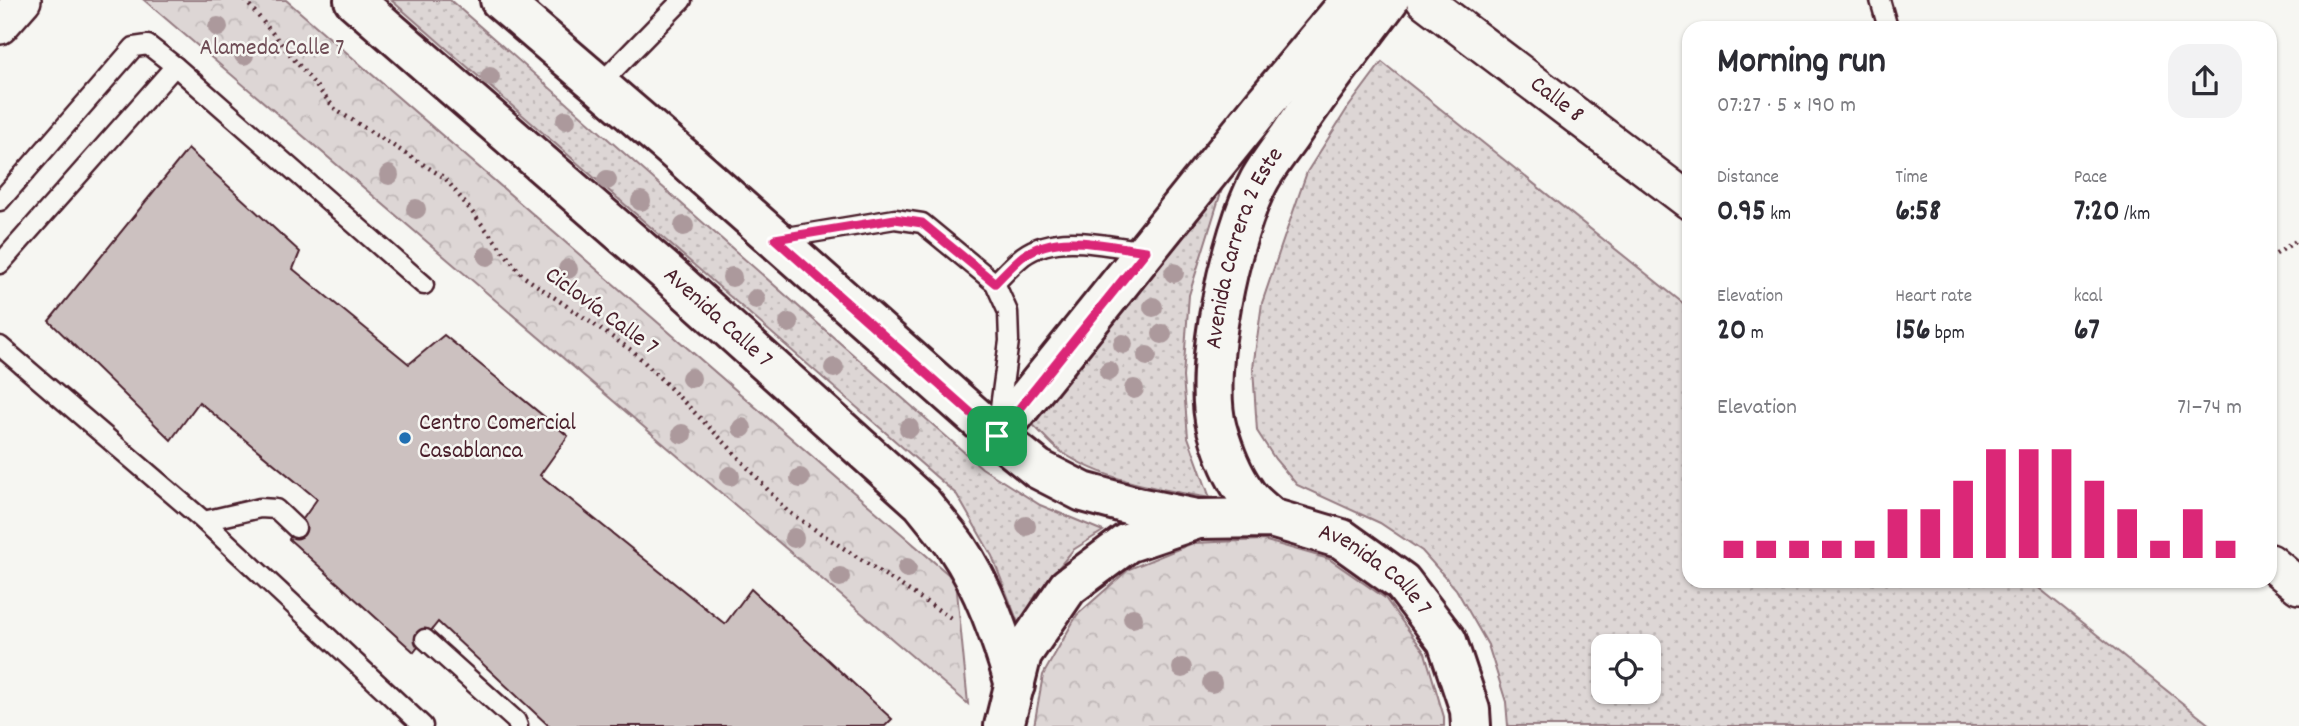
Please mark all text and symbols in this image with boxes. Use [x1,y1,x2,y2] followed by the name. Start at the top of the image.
[200,32,344,66] park label: Alameda Calle 7
[1717,36,1886,91] text: Morning run
[2168,44,2242,118] button: share
[1522,69,1591,132] street label: Calle 8
[1717,90,1856,123] text: 07:27 · 5 × 190 m
[1198,141,1293,351] street label: Avenida Carrera 2 Este
[1717,165,1779,192] text: Distance
[1895,165,1928,192] text: Time
[2074,165,2107,192] text: Pace
[1717,192,1766,235] text: 0.95
[1895,192,1941,235] text: 6:58
[2074,192,2120,235] text: 7:20
[1766,202,1791,229] text: km
[2120,202,2150,229] text: /km
[537,259,665,365] street label: Ciclovía Calle 7
[655,260,780,377] street label: Avenida Calle 7
[1717,284,1783,311] text: Elevation
[1895,284,1972,311] text: Heart rate
[2074,284,2103,311] text: kcal
[1717,311,1746,354] text: 20
[1895,311,1931,354] text: 156
[2074,311,2100,354] text: 67
[1746,321,1764,348] text: m
[1931,321,1965,348] text: bpm
[1717,392,1797,425] text: Elevation
[2177,392,2242,425] text: 71–74 m
[967,406,1027,466] pin
[419,407,576,469] place label: Centro Comercial Casablanca
[978,417,1016,455] icon: arrive
[397,430,413,446] marker: Centro Comercial Casablanca
[1314,516,1439,623] street label: Avenida Calle 7
[1591,634,1661,704] map controls
[1591,634,1661,704] button: locate

